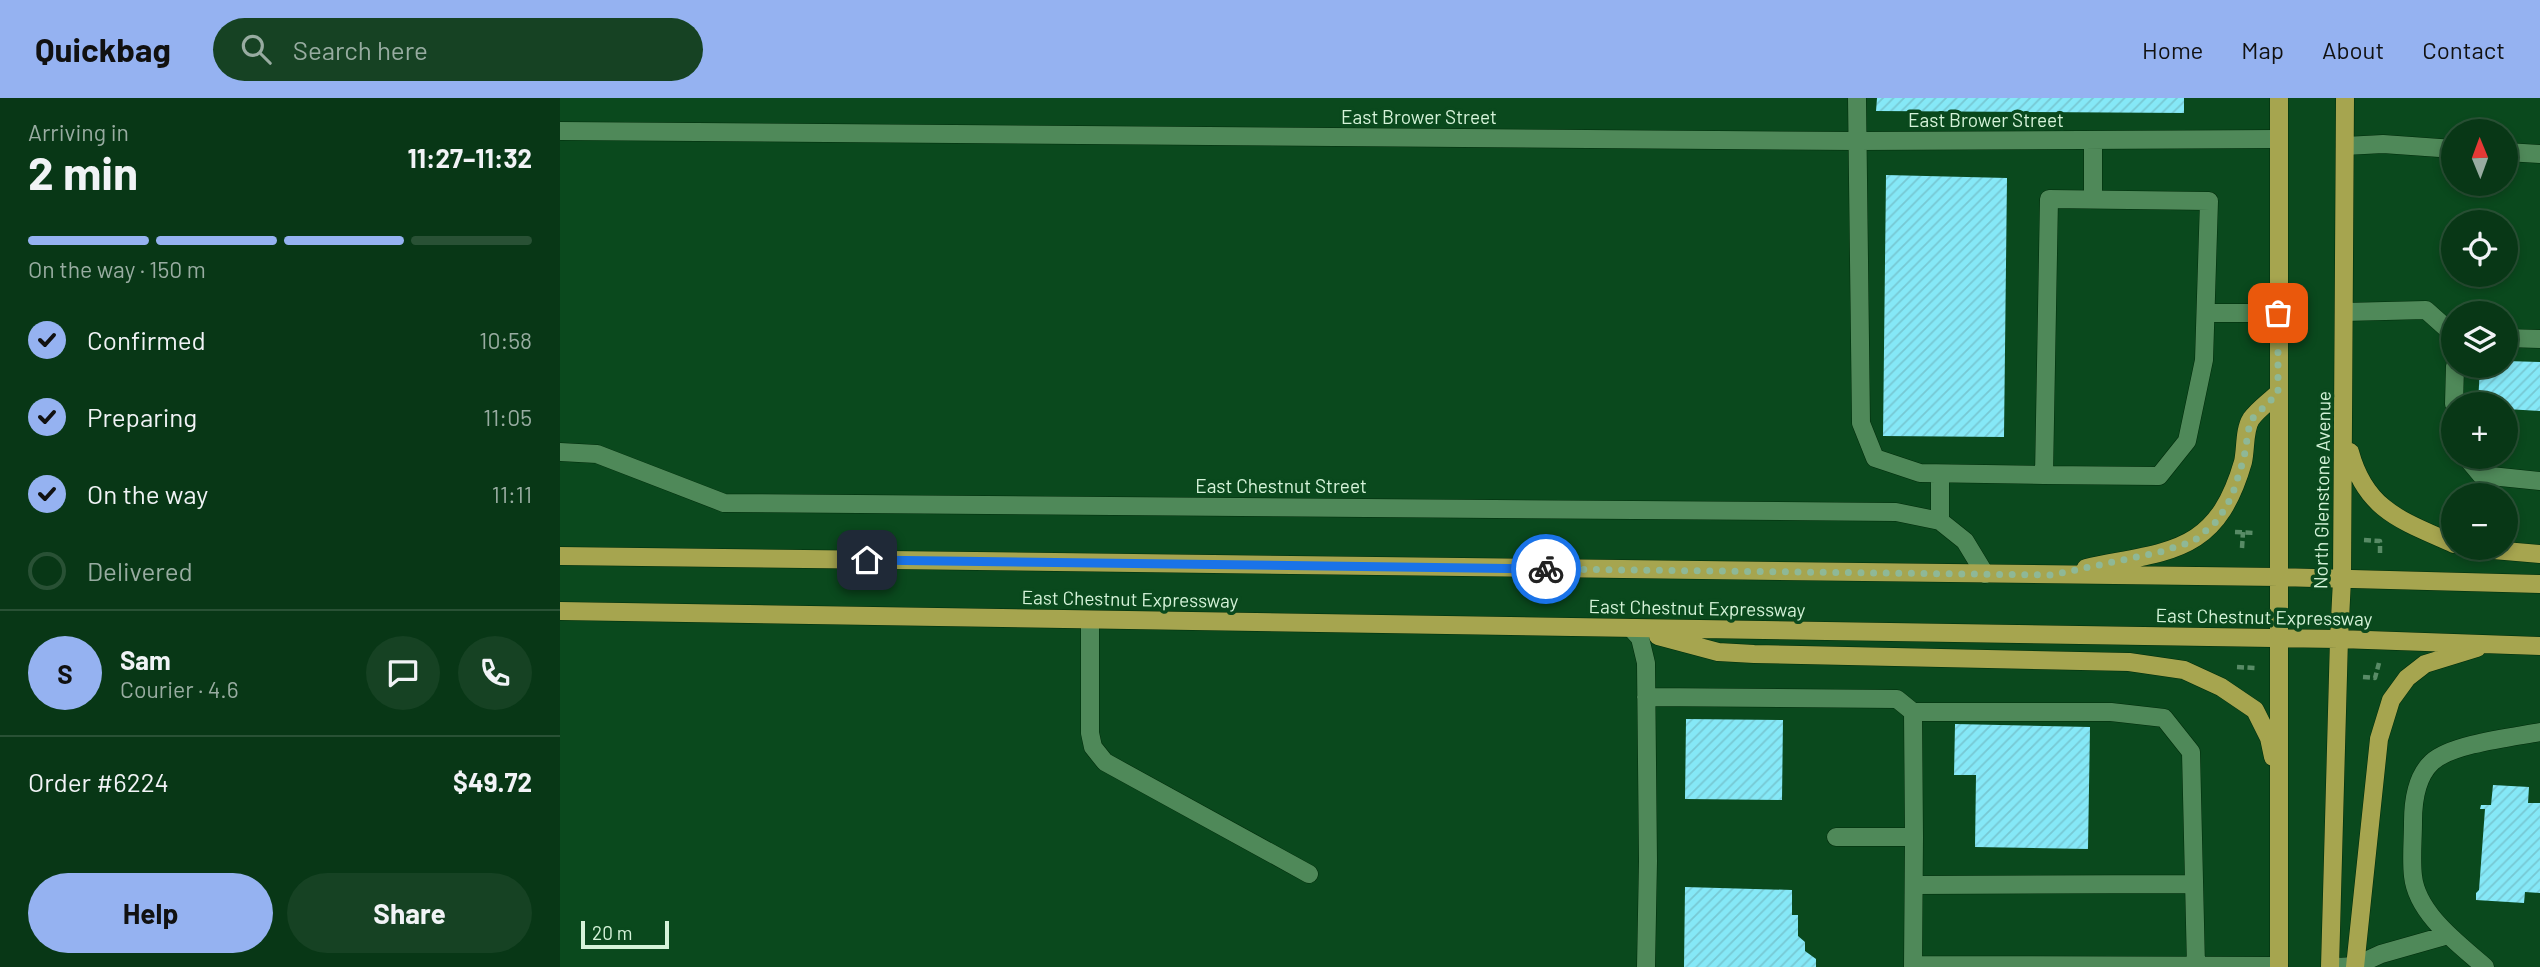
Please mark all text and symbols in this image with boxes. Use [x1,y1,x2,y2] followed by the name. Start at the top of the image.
[213,18,703,81] search box
[35,29,171,69] text: Quickbag
[237,30,275,68] icon: search
[293,34,428,65] text: Search here
[2142,35,2203,64] text: Home
[2241,35,2284,64] text: Map
[2322,35,2384,64] text: About
[2422,35,2505,64] text: Contact
[1341,105,1497,128] street label: East Brower Street
[1908,108,2064,131] street label: East Brower Street
[28,118,129,146] text: Arriving in
[2441,119,2518,196] north arrow
[2441,119,2518,560] map controls
[407,142,532,173] text: 11:27–11:32
[28,144,138,199] text: 2 min
[2441,210,2518,287] button: locate
[28,255,206,283] text: On the way · 150 m
[2248,283,2308,343] pin
[2259,294,2297,332] icon: bag
[2441,301,2518,378] button: layers
[28,321,66,359] icon: check
[87,324,206,355] text: Confirmed
[479,326,532,354] text: 10:58
[2308,391,2335,589] street label: North Glenstone Avenue
[2441,392,2518,469] button: +
[28,398,66,436] icon: check
[87,401,197,432] text: Preparing
[483,403,532,431] text: 11:05
[1195,474,1367,497] street label: East Chestnut Street
[28,475,66,513] icon: check
[87,478,208,509] text: On the way
[492,480,532,508] text: 11:11
[2441,483,2518,560] button: −
[837,530,897,590] pin
[1511,534,1581,604] courier
[848,541,886,579] icon: home
[1527,550,1565,588] icon: bike
[87,555,193,586] text: Delivered
[1021,585,1239,612] street label: East Chestnut Expressway
[1588,594,1806,621] street label: East Chestnut Expressway
[2155,603,2373,630] street label: East Chestnut Expressway
[366,636,440,710] button: chat
[458,636,532,710] button: phone
[120,644,171,675] text: Sam
[57,658,73,689] text: S
[120,675,239,703] text: Courier · 4.6
[28,766,169,797] text: Order #6224
[453,766,532,797] text: $49.72
[28,873,273,953] button: Help
[287,873,532,953] button: Share
[581,918,668,950] scale bar
[592,921,632,944] text: 20 m

